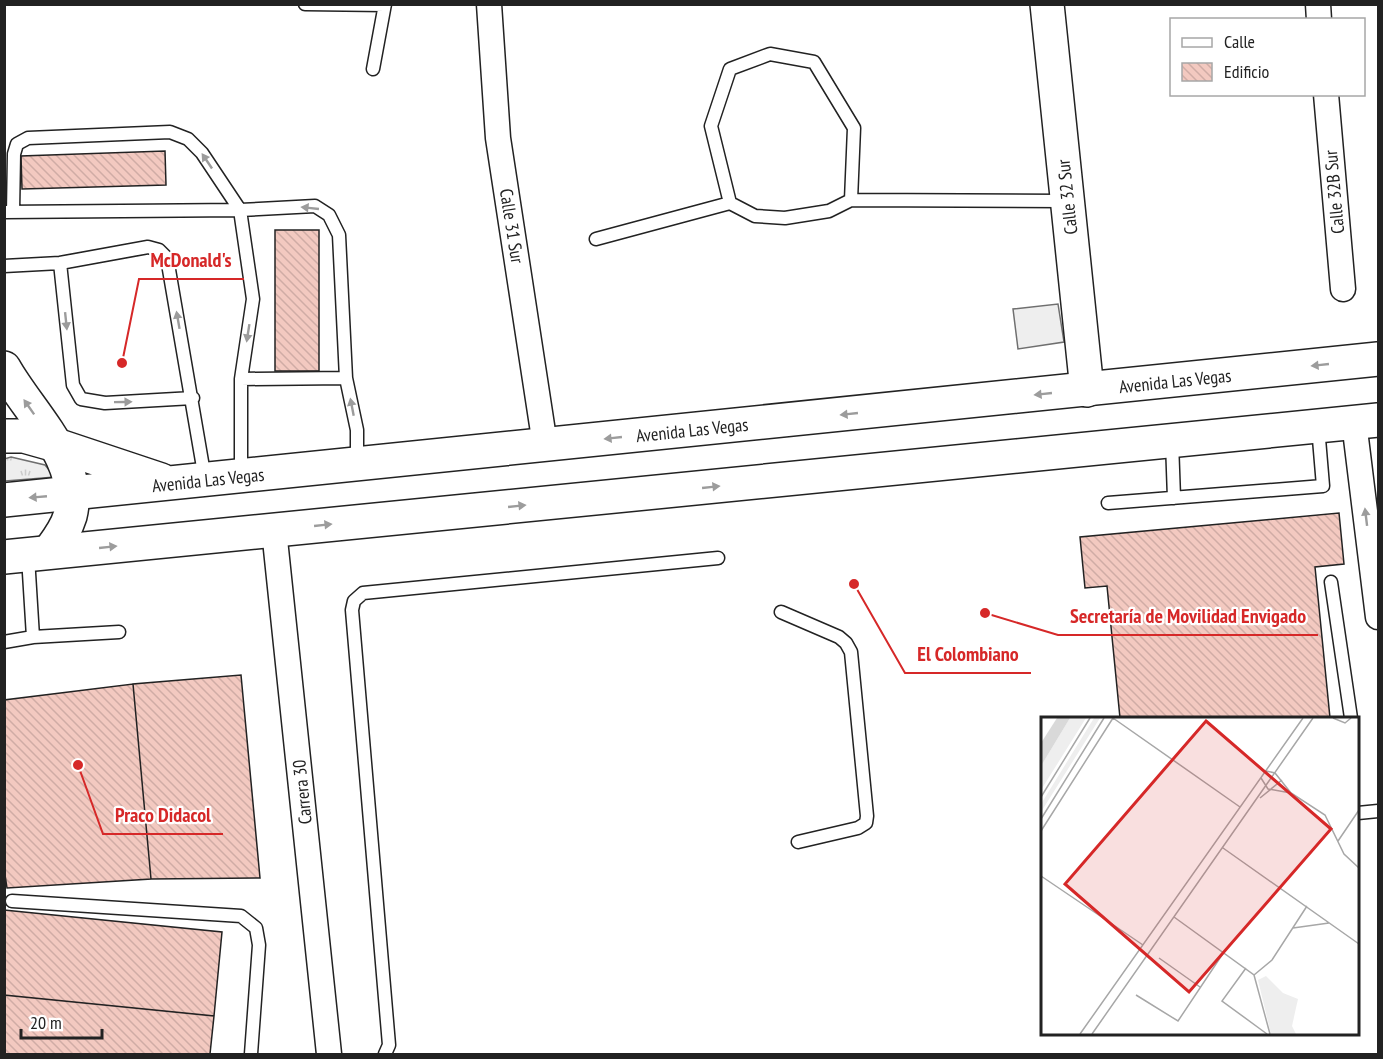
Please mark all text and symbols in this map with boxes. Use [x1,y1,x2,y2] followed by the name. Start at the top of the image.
[1170,18,1365,96] legend
[1224,30,1255,53] text: Calle
[1224,60,1270,83] text: Edificio
[1319,149,1349,235] street label: Calle 32B Sur
[201,154,213,170] one-way arrow
[1052,158,1082,236] street label: Calle 32 Sur
[495,187,529,265] street label: Calle 31 Sur
[300,203,319,213] one-way arrow
[139,241,244,279] callout: McDonald's
[151,247,231,273] text: McDonald's
[173,310,182,329] one-way arrow
[61,312,71,331] one-way arrow
[243,324,252,343] one-way arrow
[1311,361,1330,370] one-way arrow
[1118,364,1232,398] street label: Avenida Las Vegas
[1033,389,1052,399] one-way arrow
[347,397,356,416] one-way arrow
[113,398,132,407] one-way arrow
[23,400,35,416] one-way arrow
[839,409,858,419] one-way arrow
[635,413,749,447] street label: Avenida Las Vegas
[604,433,623,443] one-way arrow
[151,463,265,497] street label: Avenida Las Vegas
[701,482,720,492] one-way arrow
[28,492,47,502] one-way arrow
[507,501,526,511] one-way arrow
[1361,508,1371,527] one-way arrow
[313,520,332,530] one-way arrow
[98,542,117,552] one-way arrow
[1058,597,1318,635] callout: Secretaría de Movilidad Envigado
[1070,603,1306,629] text: Secretaría de Movilidad Envigado
[905,635,1031,673] callout: El Colombiano
[917,641,1019,667] text: El Colombiano
[1041,717,1359,1035] inset map
[287,759,317,825] street label: Carrera 30
[103,796,223,834] callout: Praco Didacol
[115,802,211,828] text: Praco Didacol
[21,1002,102,1040] scale bar
[30,1011,62,1034] text: 20 m

